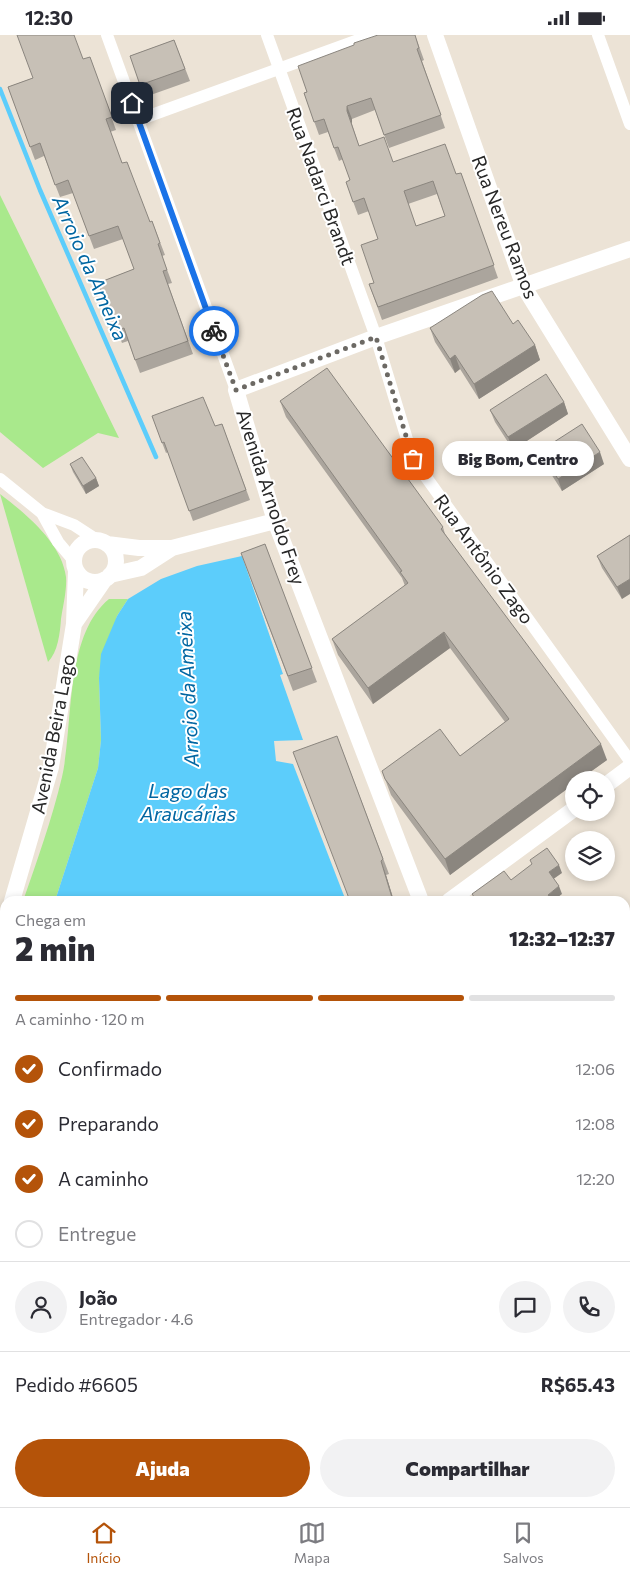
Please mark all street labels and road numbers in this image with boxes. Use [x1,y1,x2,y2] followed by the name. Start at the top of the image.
[282,104,361,268] street label: Rua Nadarci Brandt
[468,152,543,302] street label: Rua Nereu Ramos
[232,406,311,588] street label: Avenida Arnoldo Frey
[430,489,539,628] street label: Rua Antônio Zago
[26,652,79,816] street label: Avenida Beira Lago

